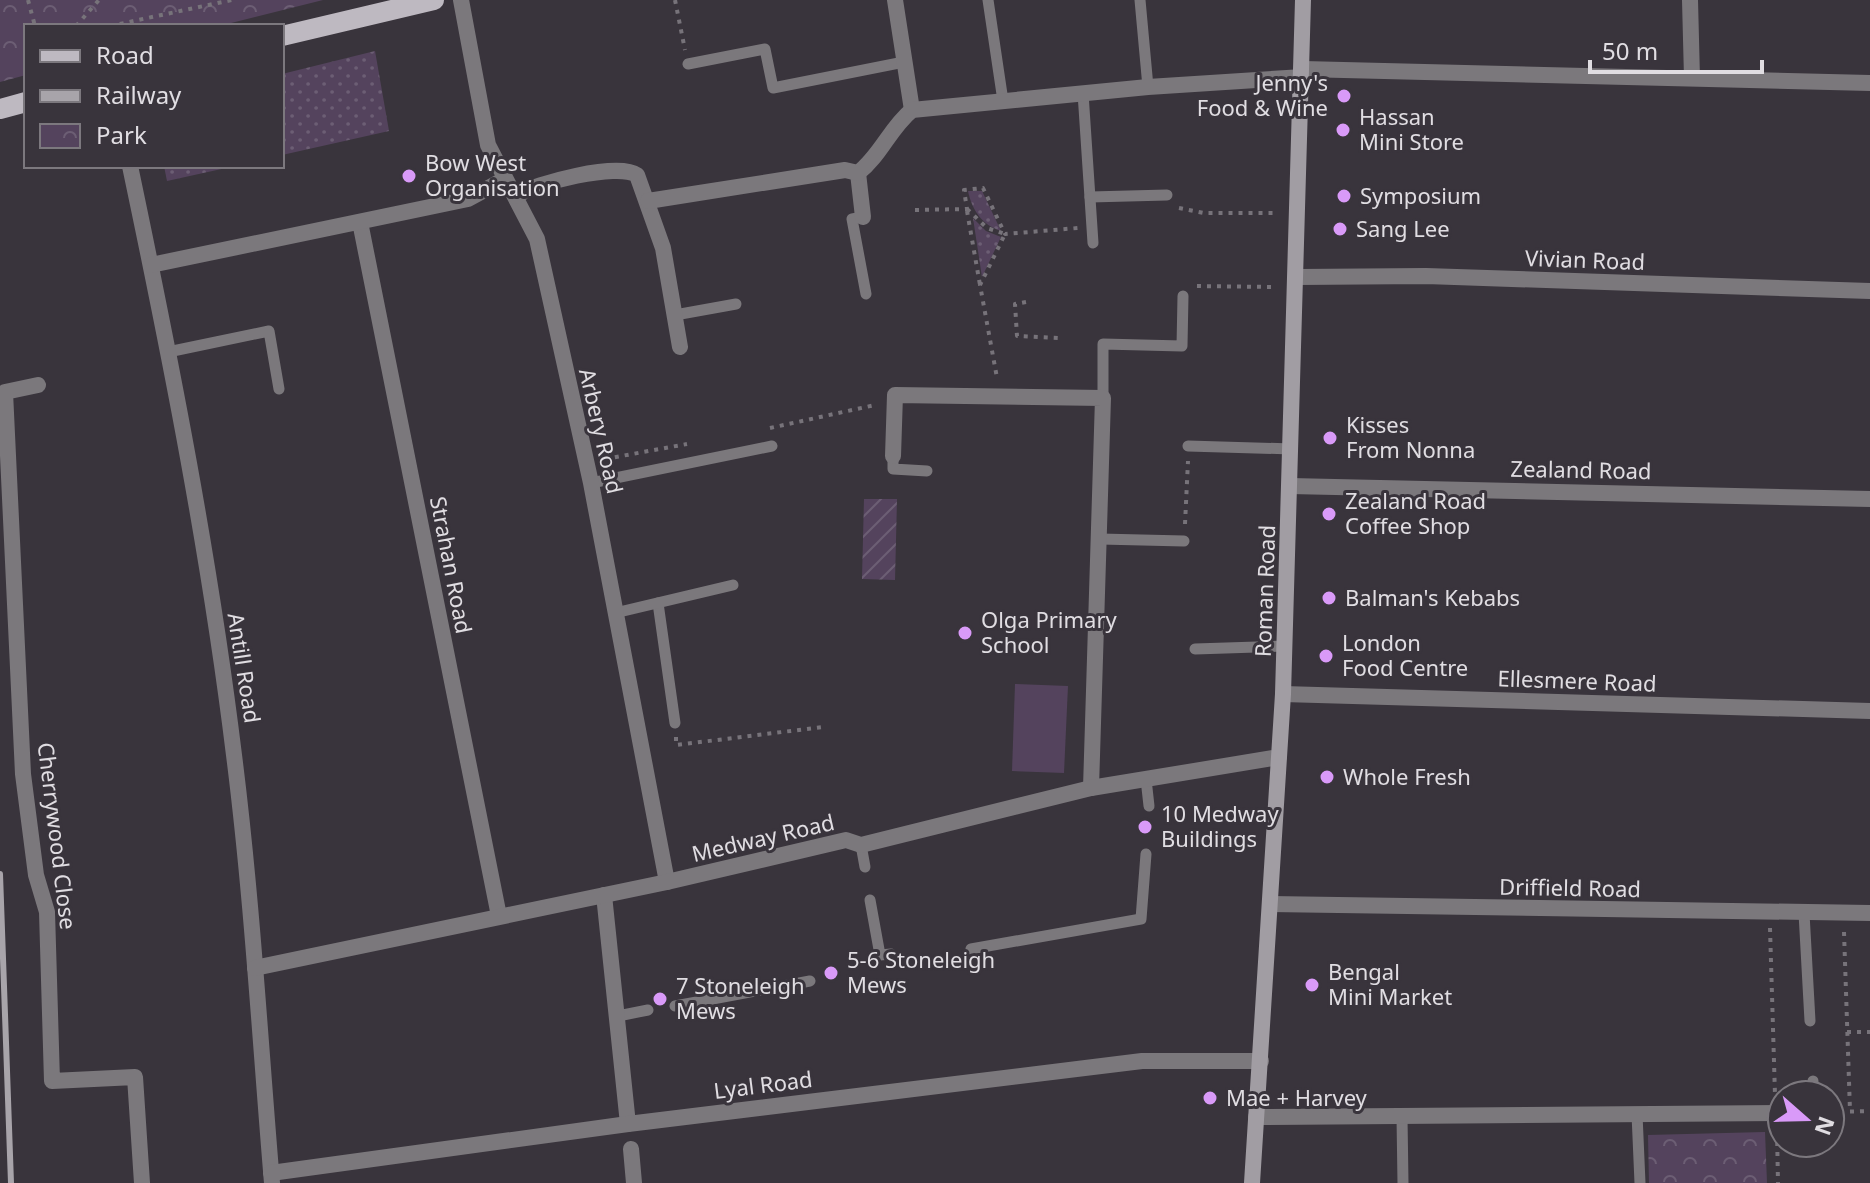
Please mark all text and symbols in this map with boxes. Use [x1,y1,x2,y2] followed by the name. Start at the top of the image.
[24,24,284,168] legend
[1590,24,1762,74] scale bar
[1602,34,1658,67] text: 50 m
[96,38,154,71] text: Road
[1197,67,1328,122] place label: Jenny's Food & Wine
[96,78,182,111] text: Railway
[1335,87,1353,105] marker: Jenny's Food & Wine
[1359,101,1464,156] place label: Hassan Mini Store
[96,118,147,151] text: Park
[1334,121,1352,139] marker: Hassan Mini Store
[425,147,560,202] place label: Bow West Organisation
[400,167,418,185] marker: Bow West Organisation
[1360,180,1481,210] place label: Symposium
[1335,187,1353,205] marker: Symposium
[1356,213,1450,243] place label: Sang Lee
[1331,220,1349,238] marker: Sang Lee
[1524,242,1646,276] street label: Vivian Road
[573,365,631,497] street label: Arbery Road
[1346,409,1475,464] place label: Kisses From Nonna
[1321,429,1339,447] marker: Kisses From Nonna
[1510,453,1652,485] street label: Zealand Road
[1345,485,1486,540] place label: Zealand Road Coffee Shop
[424,494,480,636] street label: Strahan Road
[1320,505,1338,523] marker: Zealand Road Coffee Shop
[1247,524,1281,657] street label: Roman Road
[1345,582,1520,612] place label: Balman's Kebabs
[1320,589,1338,607] marker: Balman's Kebabs
[981,604,1118,659] place label: Olga Primary School
[221,611,269,725] street label: Antill Road
[956,624,974,642] marker: Olga Primary School
[1342,627,1468,682] place label: London Food Centre
[1317,647,1335,665] marker: London Food Centre
[1497,662,1657,698] street label: Ellesmere Road
[32,741,84,931] street label: Cherrywood Close
[1343,761,1471,791] place label: Whole Fresh
[1318,768,1336,786] marker: Whole Fresh
[1161,798,1279,853] place label: 10 Medway Buildings
[689,806,837,868] street label: Medway Road
[1136,818,1154,836] marker: 10 Medway Buildings
[1499,871,1641,903] street label: Driffield Road
[847,944,995,999] place label: 5-6 Stoneleigh Mews
[1328,956,1452,1011] place label: Bengal Mini Market
[822,964,840,982] marker: 5-6 Stoneleigh Mews
[676,970,805,1025] place label: 7 Stoneleigh Mews
[1303,976,1321,994] marker: Bengal Mini Market
[651,990,669,1008] marker: 7 Stoneleigh Mews
[712,1063,814,1105] street label: Lyal Road
[1766,1079,1846,1159] north arrow
[1226,1082,1368,1112] place label: Mae + Harvey
[1201,1089,1219,1107] marker: Mae + Harvey
[1809,1113,1843,1140] text: N

